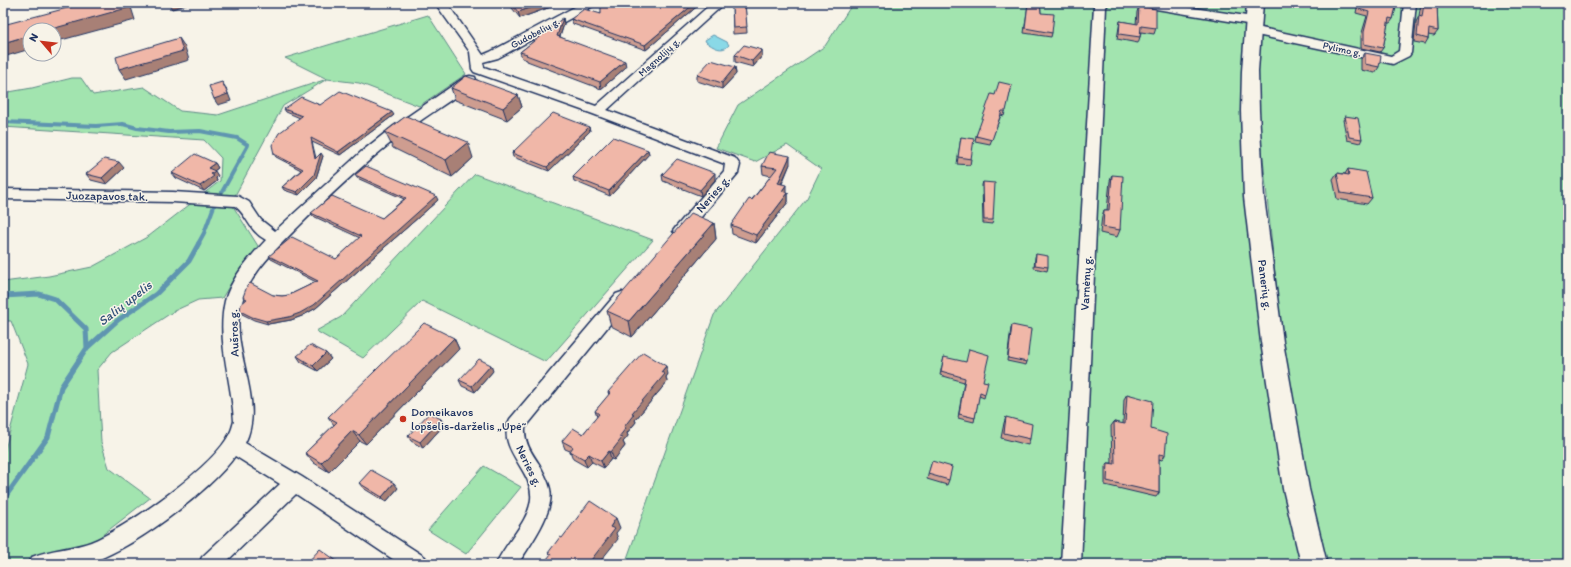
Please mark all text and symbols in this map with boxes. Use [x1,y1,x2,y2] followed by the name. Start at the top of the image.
[508,15,562,51] street label: Gudobelių g.
[22,22,62,62] north arrow
[26,31,41,44] text: N
[635,35,683,79] street label: Magnolijų g.
[1322,39,1362,59] street label: Pylimo g.
[693,173,733,215] street label: Neries g.
[66,188,148,204] street label: Juozapavos tak.
[1078,255,1094,311] street label: Varnėnų g.
[1255,259,1275,311] street label: Panerių g.
[95,277,156,329] water label: Salių upelis
[226,309,242,357] street label: Aušros g.
[411,405,527,433] place label: Domeikavos lopšelis-darželis „Upė“
[398,414,408,424] marker: Domeikavos lopšelis-darželis „Upė“
[513,443,545,489] street label: Neries g.

